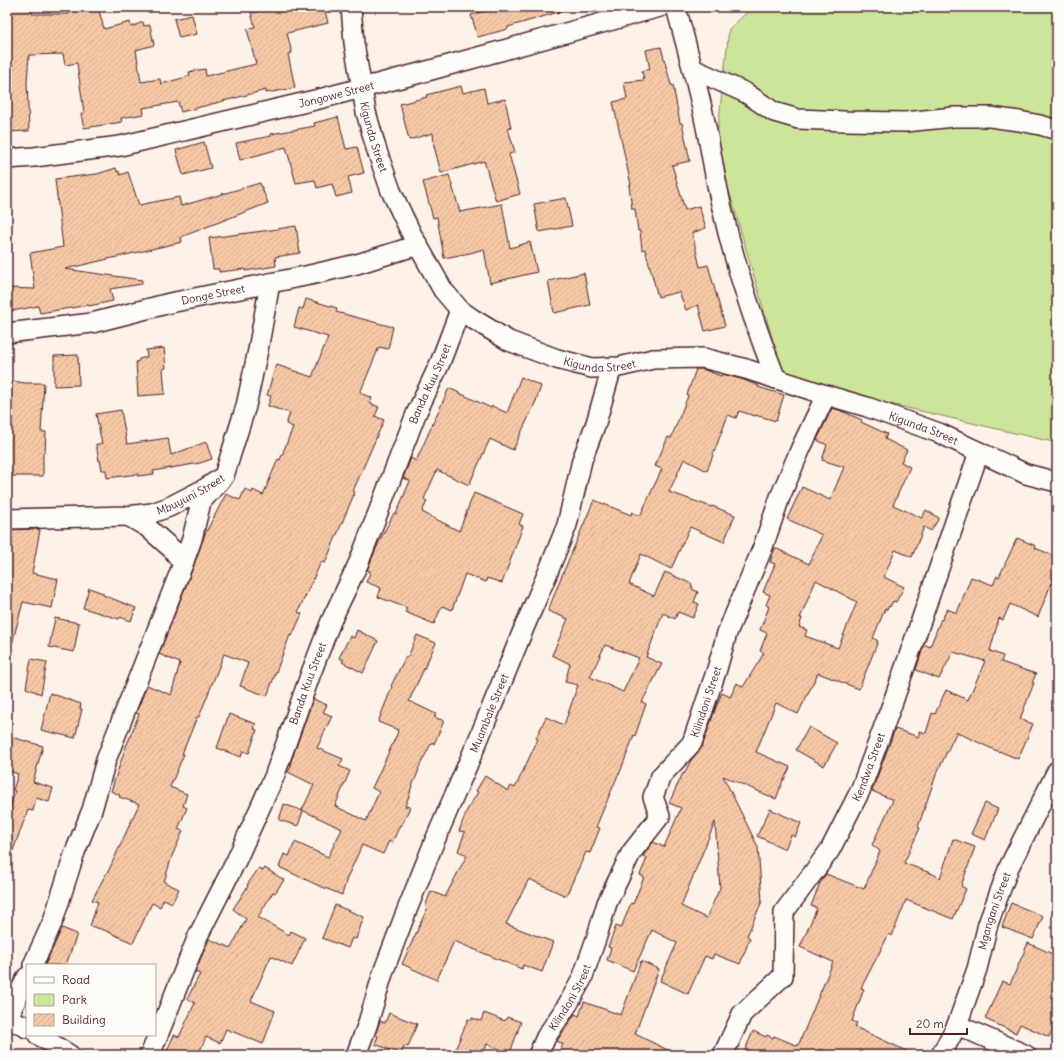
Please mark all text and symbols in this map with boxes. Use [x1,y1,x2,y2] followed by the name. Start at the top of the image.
[297,78,376,111] street label: Jongowe Street
[357,100,391,174] street label: Kigunda Street
[180,281,246,308] street label: Donge Street
[406,341,454,426] street label: Banda Kuu Street
[562,354,637,375] street label: Kigunda Street
[887,408,960,448] street label: Kigunda Street
[155,471,227,518] street label: Mbuyuni Street
[286,640,329,727] street label: Banda Kuu Street
[687,664,724,739] street label: Kilindoni Street
[467,671,512,755] street label: Muambale Street
[849,730,888,804] street label: Kendwa Street
[975,870,1014,951] street label: Mgangani Street
[545,962,594,1033] street label: Kilindoni Street
[26,964,156,1036] legend
[62,972,90,987] text: Road
[62,992,87,1007] text: Park
[910,1010,967,1036] scale bar
[62,1012,106,1027] text: Building
[916,1016,944,1031] text: 20 m

